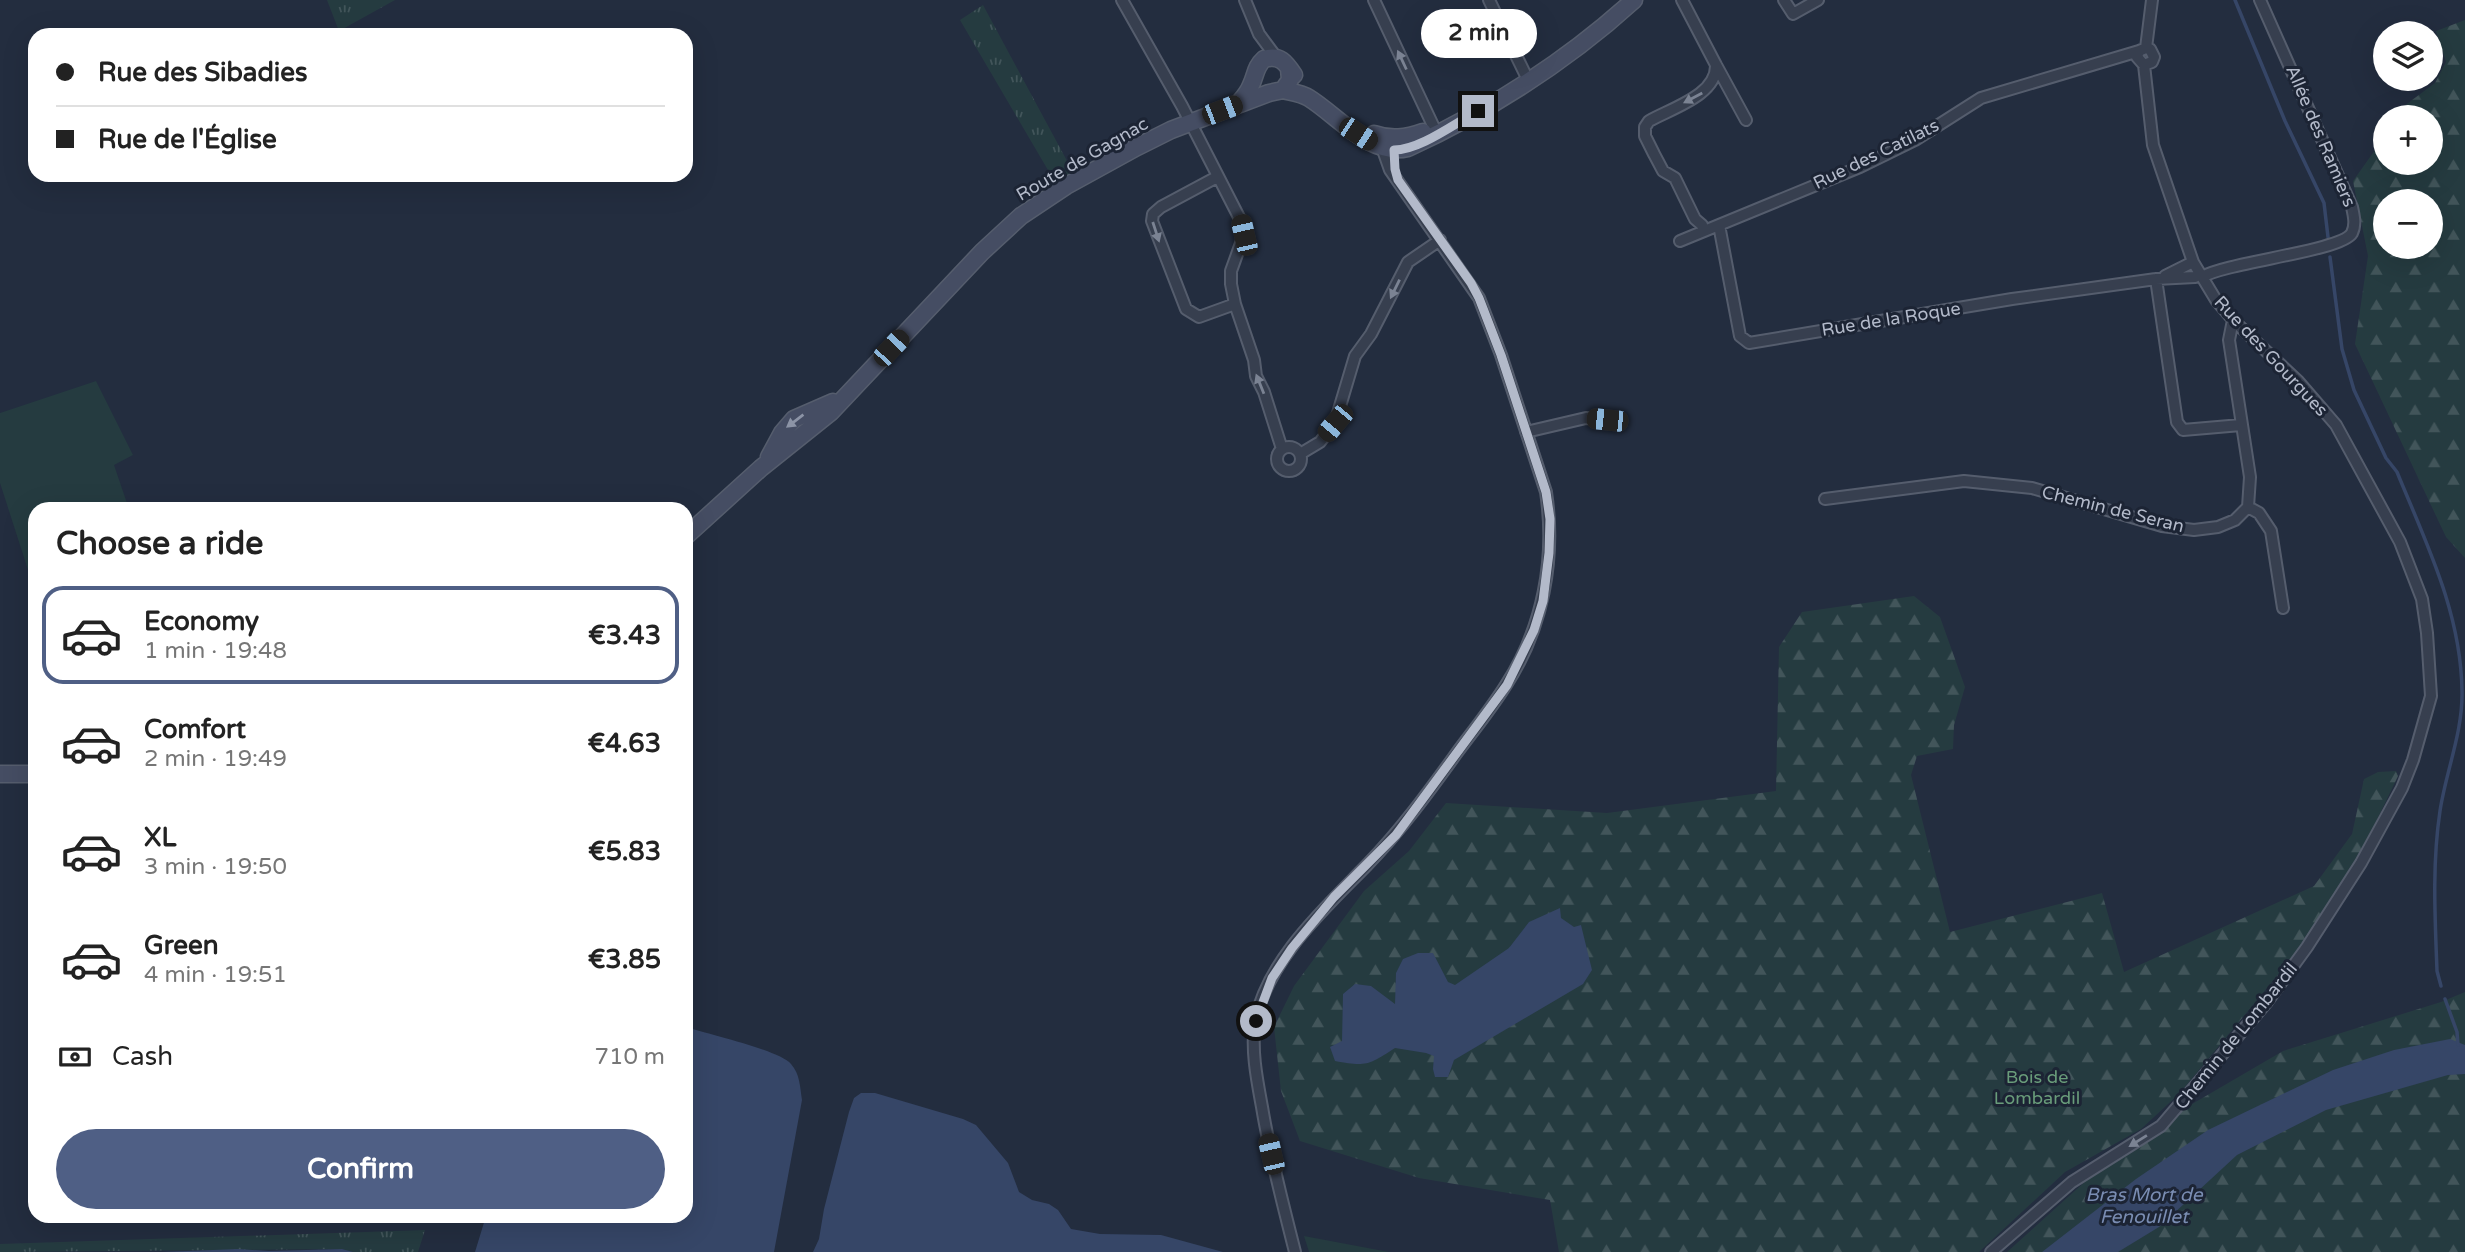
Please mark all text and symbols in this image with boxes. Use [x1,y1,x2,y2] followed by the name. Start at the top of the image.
[1420,10,1536,58] callout: 2 min
[1448,19,1510,47] text: 2 min
[2373,21,2443,259] map controls
[2373,21,2443,91] button: layers
[1397,50,1408,70] one-way arrow
[98,57,308,88] text: Rue des Sibadies
[2281,62,2361,210] street label: Allée des Ramiers
[1682,91,1702,103] one-way arrow
[1199,93,1246,127] car
[1462,95,1494,127] route end
[2373,105,2443,175] button: +
[1012,112,1152,206] street label: Route de Gagnac
[1335,114,1382,154] car
[1810,114,1942,194] street label: Rue des Catilats
[98,124,277,155] text: Rue de l'Église
[2373,189,2443,259] button: −
[1230,212,1259,258] car
[1151,221,1162,242] one-way arrow
[1390,279,1401,299] one-way arrow
[2209,291,2333,421] street label: Rue des Gourgues
[1820,297,1962,341] street label: Rue de la Roque
[869,325,914,371] car
[1255,373,1266,394] one-way arrow
[1314,400,1357,446] car
[1586,407,1629,433] car
[786,413,804,428] one-way arrow
[2040,481,2186,537] street label: Chemin de Seran
[56,525,263,563] text: Choose a ride
[60,604,123,667] icon: car
[144,606,259,637] text: Economy
[588,620,661,651] text: €3.43
[144,637,287,665] text: 1 min · 19:48
[60,712,123,775] icon: car
[144,714,246,745] text: Comfort
[588,728,661,759] text: €4.63
[144,745,287,773] text: 2 min · 19:49
[60,820,123,883] icon: car
[144,822,176,853] text: XL
[588,836,661,867] text: €5.83
[144,853,287,881] text: 3 min · 19:50
[60,928,123,991] icon: car
[144,930,219,961] text: Green
[588,944,661,975] text: €3.85
[2170,958,2302,1114] street label: Chemin de Lombardil
[144,961,287,989] text: 4 min · 19:51
[1240,1005,1272,1037] route start
[56,1038,94,1076] icon: cash
[112,1041,173,1072] text: Cash
[595,1043,665,1071] text: 710 m
[1994,1066,2080,1109] park label: Bois de Lombardil
[56,1129,665,1209] button: Confirm
[1257,1131,1286,1177] car
[2128,1134,2147,1147] one-way arrow
[2086,1184,2204,1228] water label: Bras Mort de Fenouillet

